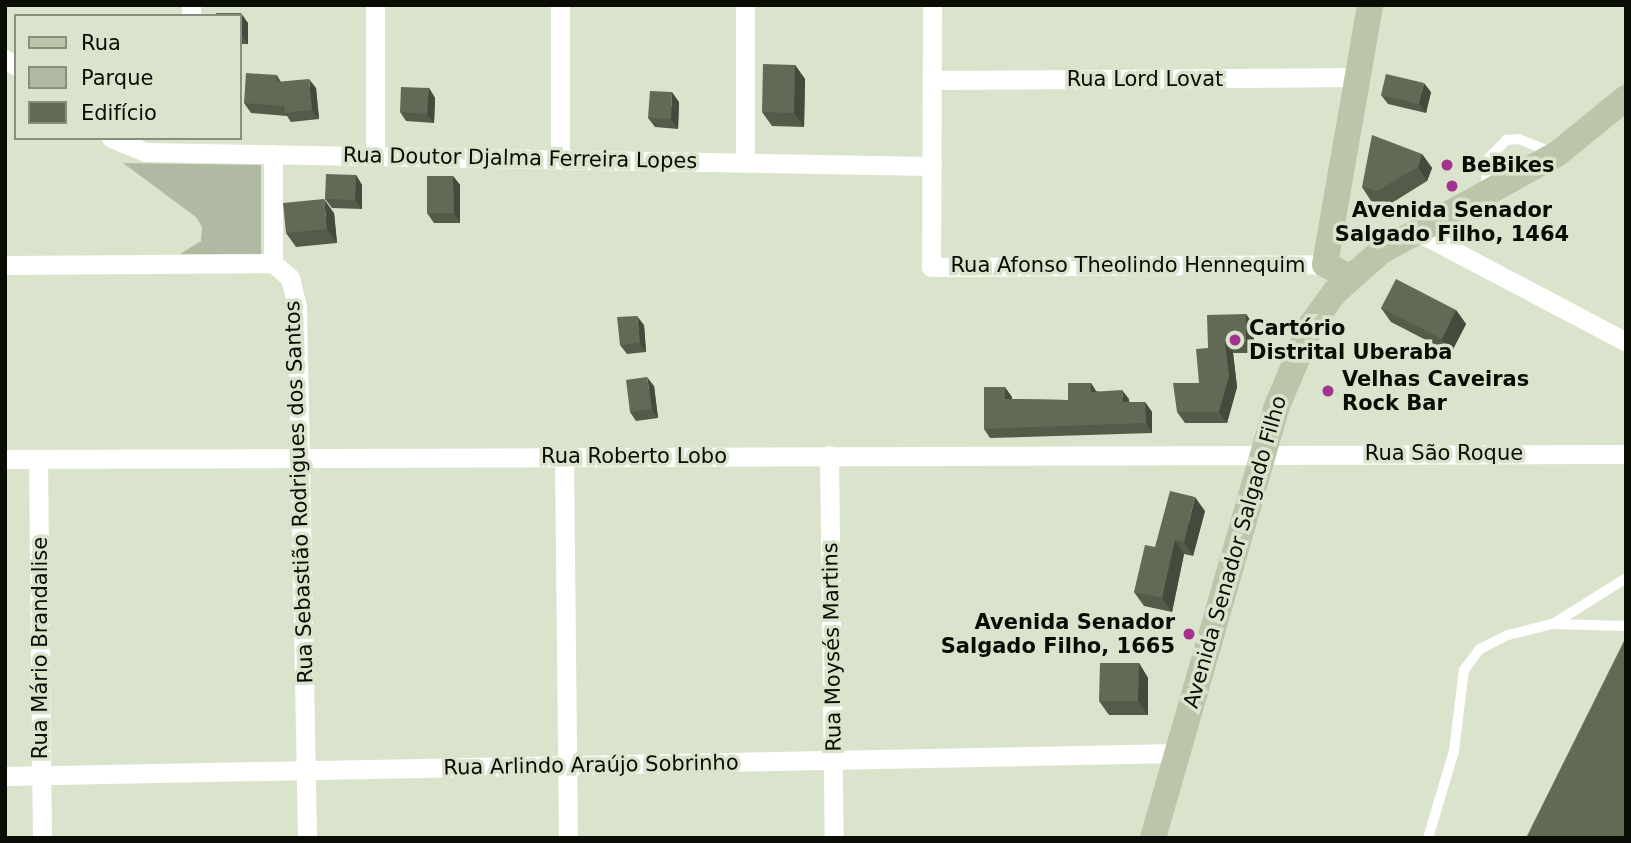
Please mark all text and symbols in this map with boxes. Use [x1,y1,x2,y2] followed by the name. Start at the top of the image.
[14,14,242,140] legend
[81,31,121,55] text: Rua
[81,66,153,90] text: Parque
[1067,66,1223,92] street label: Rua Lord Lovat
[81,101,157,125] text: Edifício
[343,142,697,174] street label: Rua Doutor Djalma Ferreira Lopes
[1461,152,1555,178] place label: BeBikes
[1439,157,1455,173] marker: BeBikes
[1444,178,1460,194] marker: Avenida Senador Salgado Filho, 1464
[1335,197,1569,247] place label: Avenida Senador Salgado Filho, 1464
[950,252,1306,278] street label: Rua Afonso Theolindo Hennequim
[280,300,318,684] street label: Rua Sebastião Rodrigues dos Santos
[1249,315,1452,365] place label: Cartório Distrital Uberaba
[1227,332,1243,348] marker: Cartório Distrital Uberaba
[1342,366,1529,416] place label: Velhas Caveiras Rock Bar
[1320,383,1336,399] marker: Velhas Caveiras Rock Bar
[1178,393,1292,711] street label: Avenida Senador Salgado Filho
[1365,440,1523,466] street label: Rua São Roque
[541,443,727,469] street label: Rua Roberto Lobo
[27,537,53,759] street label: Rua Mário Brandalise
[818,542,846,752] street label: Rua Moysés Martins
[941,609,1175,659] place label: Avenida Senador Salgado Filho, 1665
[1181,626,1197,642] marker: Avenida Senador Salgado Filho, 1665
[443,750,739,780] street label: Rua Arlindo Araújo Sobrinho

